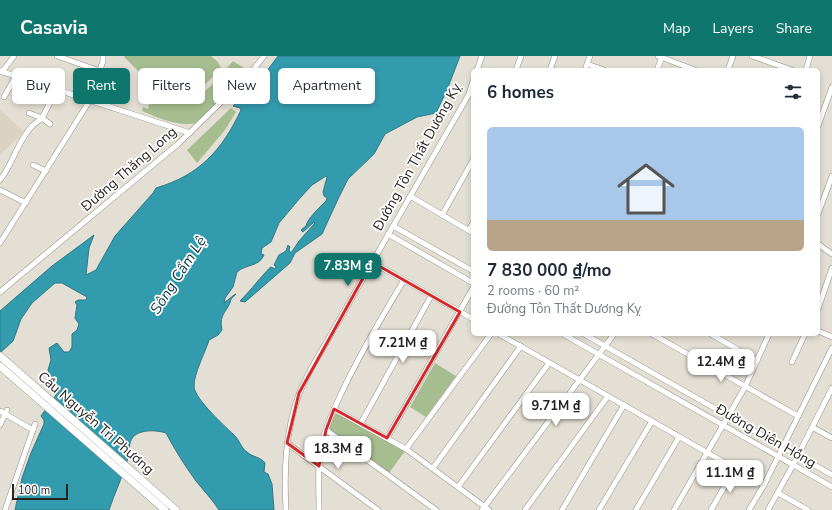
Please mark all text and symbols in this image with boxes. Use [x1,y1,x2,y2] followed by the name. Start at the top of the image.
[20,15,88,41] text: Casavia
[663,19,690,38] text: Map
[712,19,754,38] text: Layers
[776,19,812,38] text: Share
[12,68,65,104] chip: Buy
[73,68,130,104] chip: Rent
[138,68,205,104] chip: Filters
[213,68,270,104] chip: New
[278,68,375,104] chip: Apartment
[368,79,466,235] street label: Đường Tôn Thất Dương Kỵ
[487,81,554,104] text: 6 homes
[782,81,804,103] icon: filters
[76,122,181,216] street label: Đường Thăng Long
[610,153,682,225] icon: home
[145,232,211,318] water label: Sông Cẩm Lệ
[311,253,385,287] pin: 7.83M ₫
[323,257,373,275] text: 7.83M ₫
[487,259,611,282] text: 7 830 000 ₫/mo
[487,282,579,300] text: 2 rooms · 60 m²
[487,300,641,318] text: Đường Tôn Thất Dương Kỵ
[366,330,440,364] pin: 7.21M ₫
[378,334,428,352] text: 7.21M ₫
[684,349,758,383] pin: 12.4M ₫
[696,353,746,371] text: 12.4M ₫
[34,367,158,479] street label: Cầu Nguyễn Tri Phương
[519,393,593,427] pin: 9.71M ₫
[531,397,581,415] text: 9.71M ₫
[711,399,820,472] street label: Đường Diên Hồng
[301,436,375,470] pin: 18.3M ₫
[313,440,363,458] text: 18.3M ₫
[693,460,767,494] pin: 11.1M ₫
[705,464,755,482] text: 11.1M ₫
[12,482,68,501] scale bar
[18,483,50,498] text: 100 m

